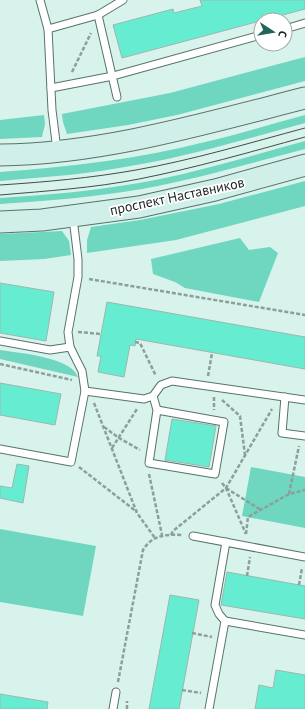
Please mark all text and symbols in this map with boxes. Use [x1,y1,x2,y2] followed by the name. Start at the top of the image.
[253,12,293,52] north arrow
[275,30,290,39] text: С
[108,173,246,219] street label: проспект Наставников

